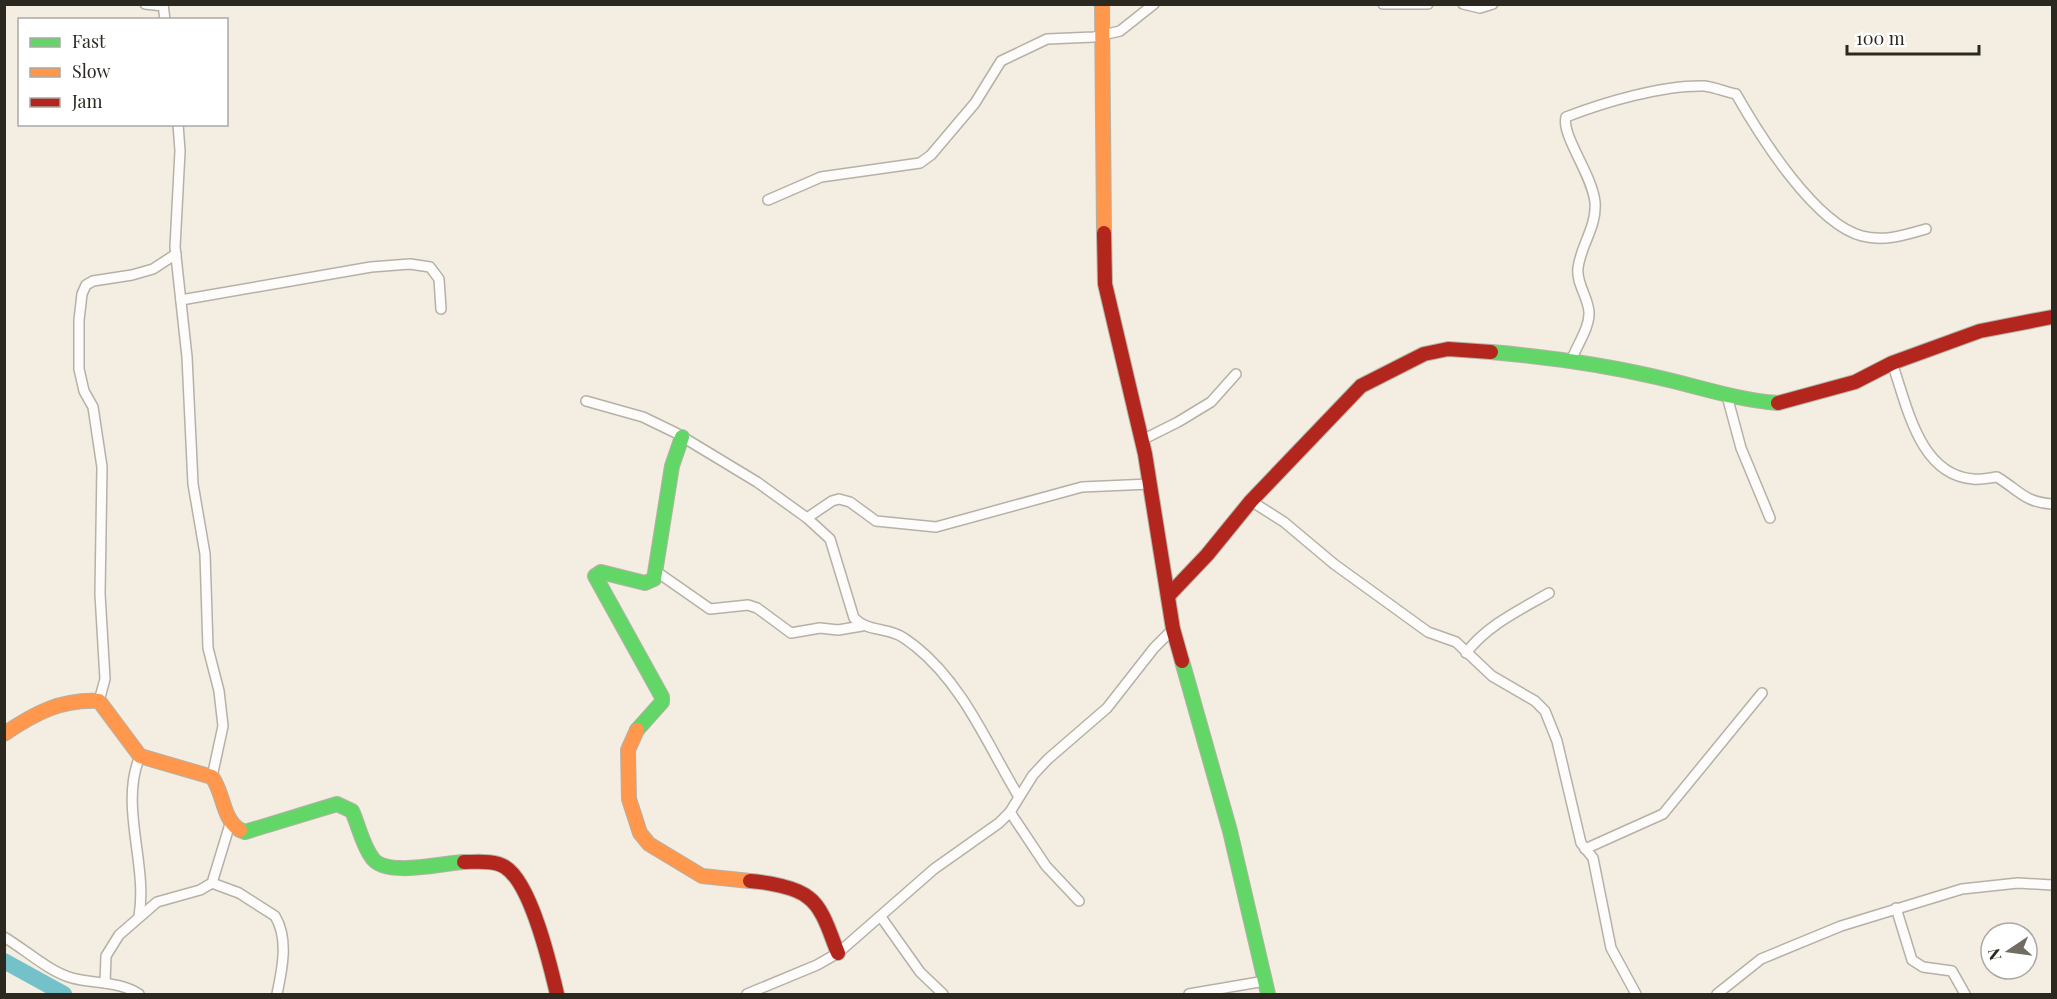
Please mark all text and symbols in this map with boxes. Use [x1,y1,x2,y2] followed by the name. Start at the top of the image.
[18,18,228,126] legend
[1847,18,1979,56] scale bar
[1856,26,1905,50] text: 100 m
[72,29,106,53] text: Fast
[72,59,110,83] text: Slow
[71,89,102,113] text: Jam
[1979,921,2039,981] north arrow
[1982,946,2005,962] text: N

